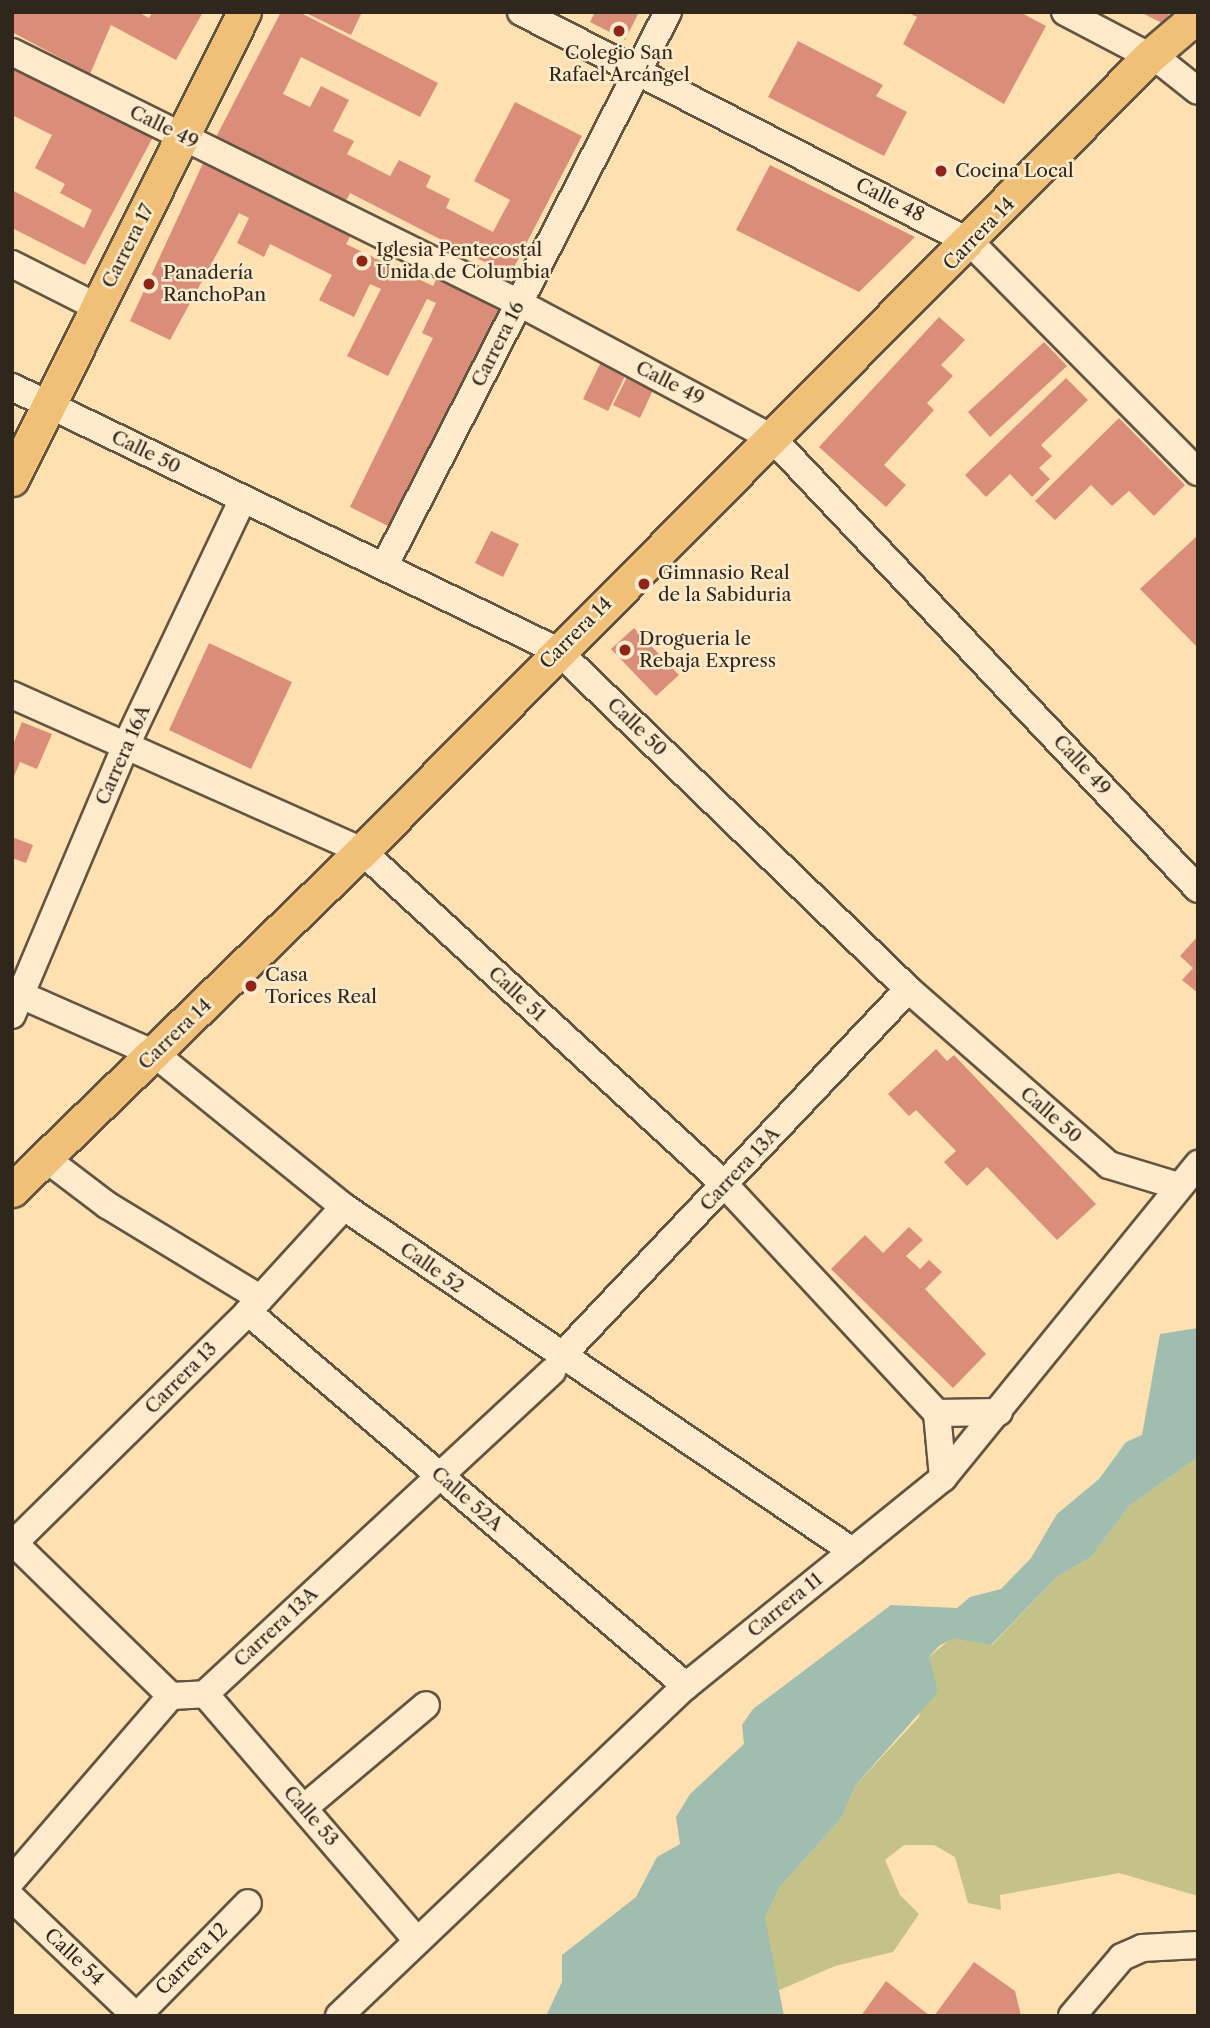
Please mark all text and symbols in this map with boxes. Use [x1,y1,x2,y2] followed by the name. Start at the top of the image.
[611,23,627,39] marker: Colegio San Rafael Arcángel
[548,42,690,86] place label: Colegio San Rafael Arcángel
[126,101,202,153] street label: Calle 49
[955,160,1074,182] place label: Cocina Local
[933,163,949,179] marker: Cocina Local
[852,173,928,227] street label: Calle 48
[938,193,1020,275] street label: Carrera 14
[97,200,159,292] street label: Carrera 17
[376,239,550,283] place label: Iglesia Pentecostal Unida de Columbia
[354,253,370,269] marker: Iglesia Pentecostal Unida de Columbia
[163,262,266,306] place label: Panadería RanchoPan
[141,276,157,292] marker: Panadería RanchoPan
[467,297,529,391] street label: Carrera 16
[632,356,708,410] street label: Calle 49
[108,426,184,478] street label: Calle 50
[658,562,792,606] place label: Gimnasio Real de la Sabiduria
[636,576,652,592] marker: Gimnasio Real de la Sabiduria
[535,592,617,674] street label: Carrera 14
[639,628,776,672] place label: Drogueria le Rebaja Express
[617,642,633,658] marker: Drogueria le Rebaja Express
[602,693,672,761] street label: Calle 50
[91,701,155,809] street label: Carrera 16A
[1049,730,1115,800] street label: Calle 49
[484,962,550,1026] street label: Calle 51
[265,964,377,1008] place label: Casa Torices Real
[243,978,259,994] marker: Casa Torices Real
[134,993,216,1075] street label: Carrera 14
[1016,1082,1086,1148] street label: Calle 50
[695,1122,785,1216] street label: Carrera 13A
[396,1238,468,1298] street label: Calle 52
[140,1337,222,1419] street label: Carrera 13
[427,1462,507,1536] street label: Calle 52A
[743,1568,827,1642] street label: Carrera 11
[229,1582,323,1672] street label: Carrera 13A
[279,1781,343,1851] street label: Calle 53
[151,1918,233,2000] street label: Carrera 12
[40,1924,108,1990] street label: Calle 54

